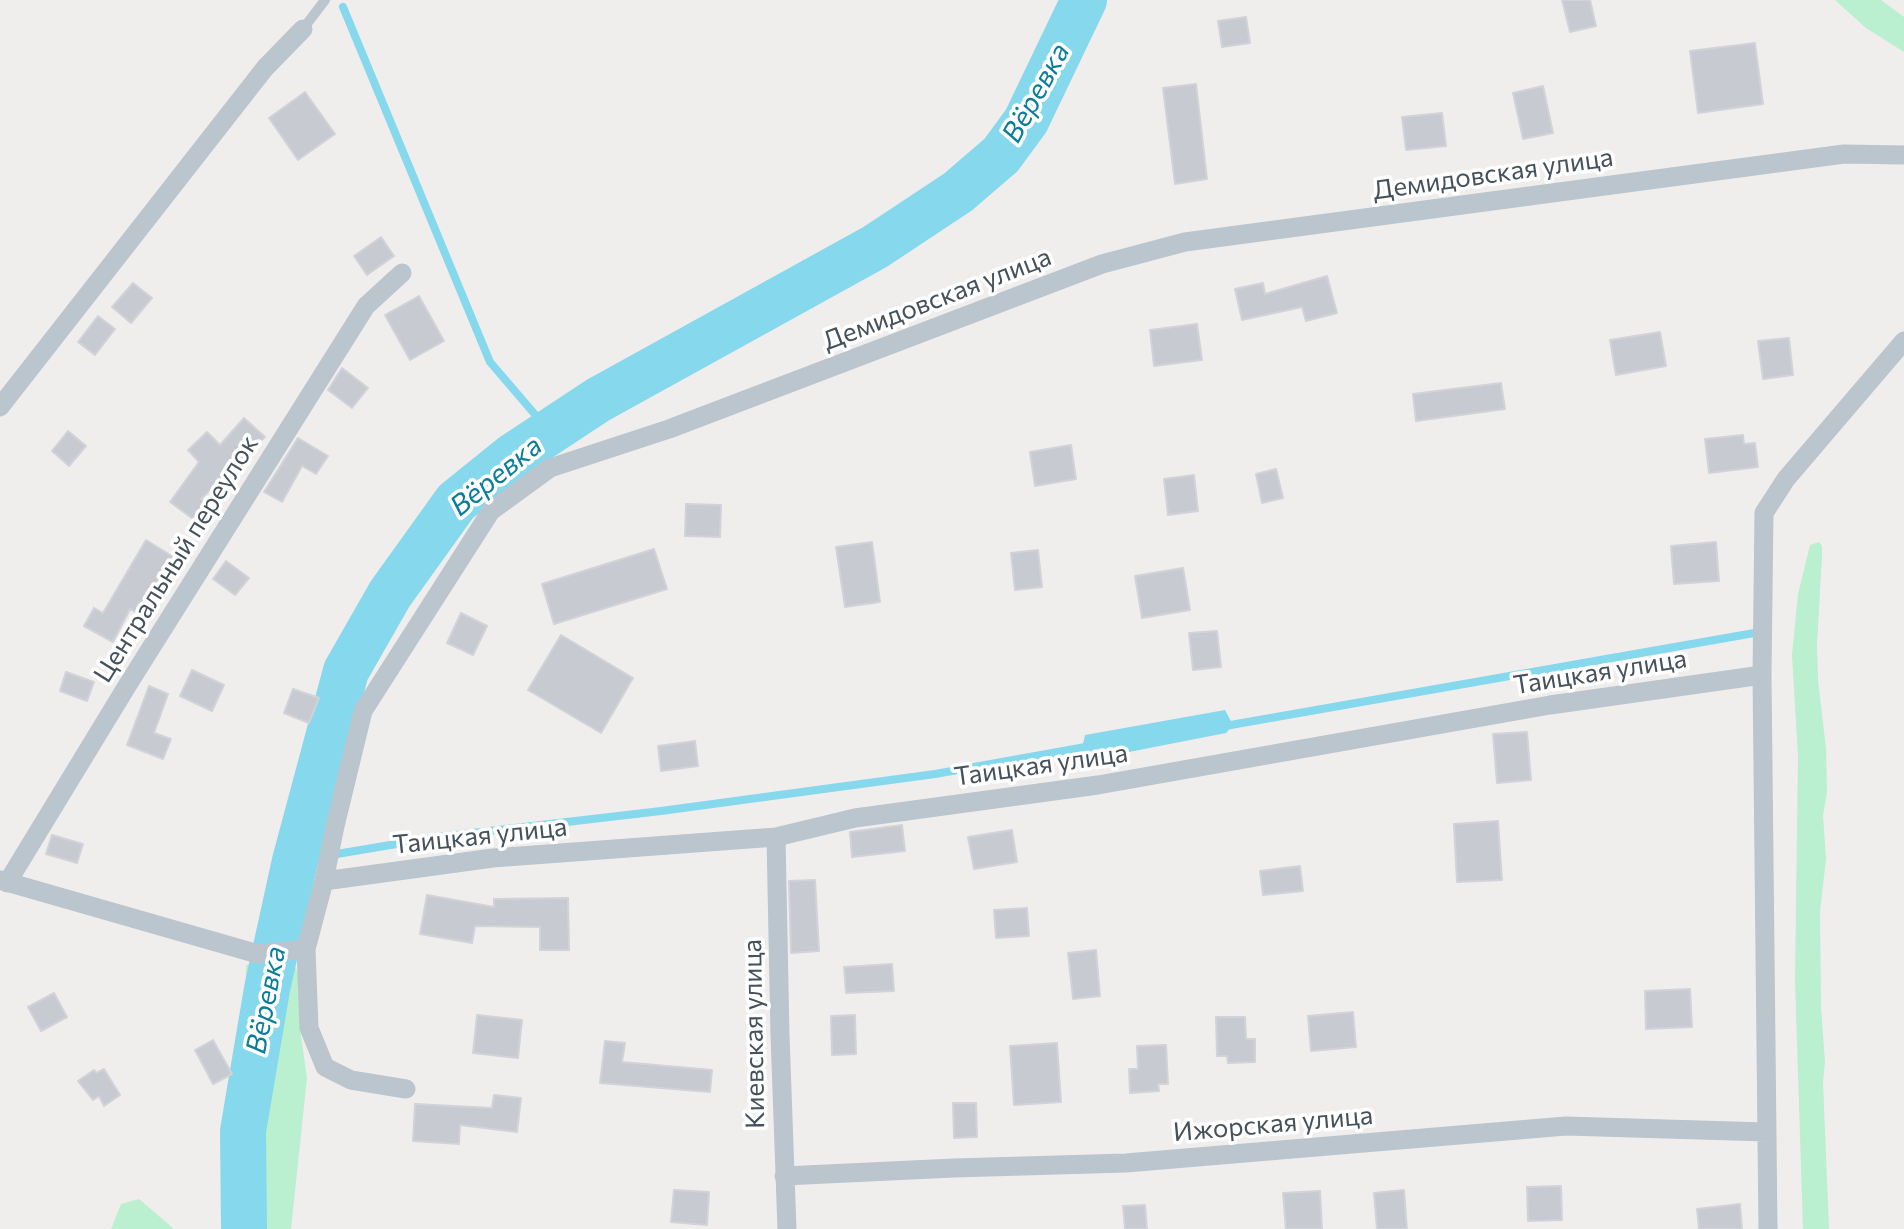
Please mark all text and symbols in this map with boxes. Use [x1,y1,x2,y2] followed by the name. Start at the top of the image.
[995,37,1077,149] water label: Вёревка
[1371,142,1615,206] street label: Демидовская улица
[818,241,1056,357] street label: Демидовская улица
[443,429,549,523] water label: Вёревка
[87,430,265,688] street label: Центральный переулок
[1511,643,1689,701] street label: Таицкая улица
[952,737,1130,793] street label: Таицкая улица
[391,811,569,861] street label: Таицкая улица
[737,939,771,1129] street label: Киевская улица
[239,944,293,1056] water label: Вёревка
[1172,1100,1374,1148] street label: Ижорская улица

